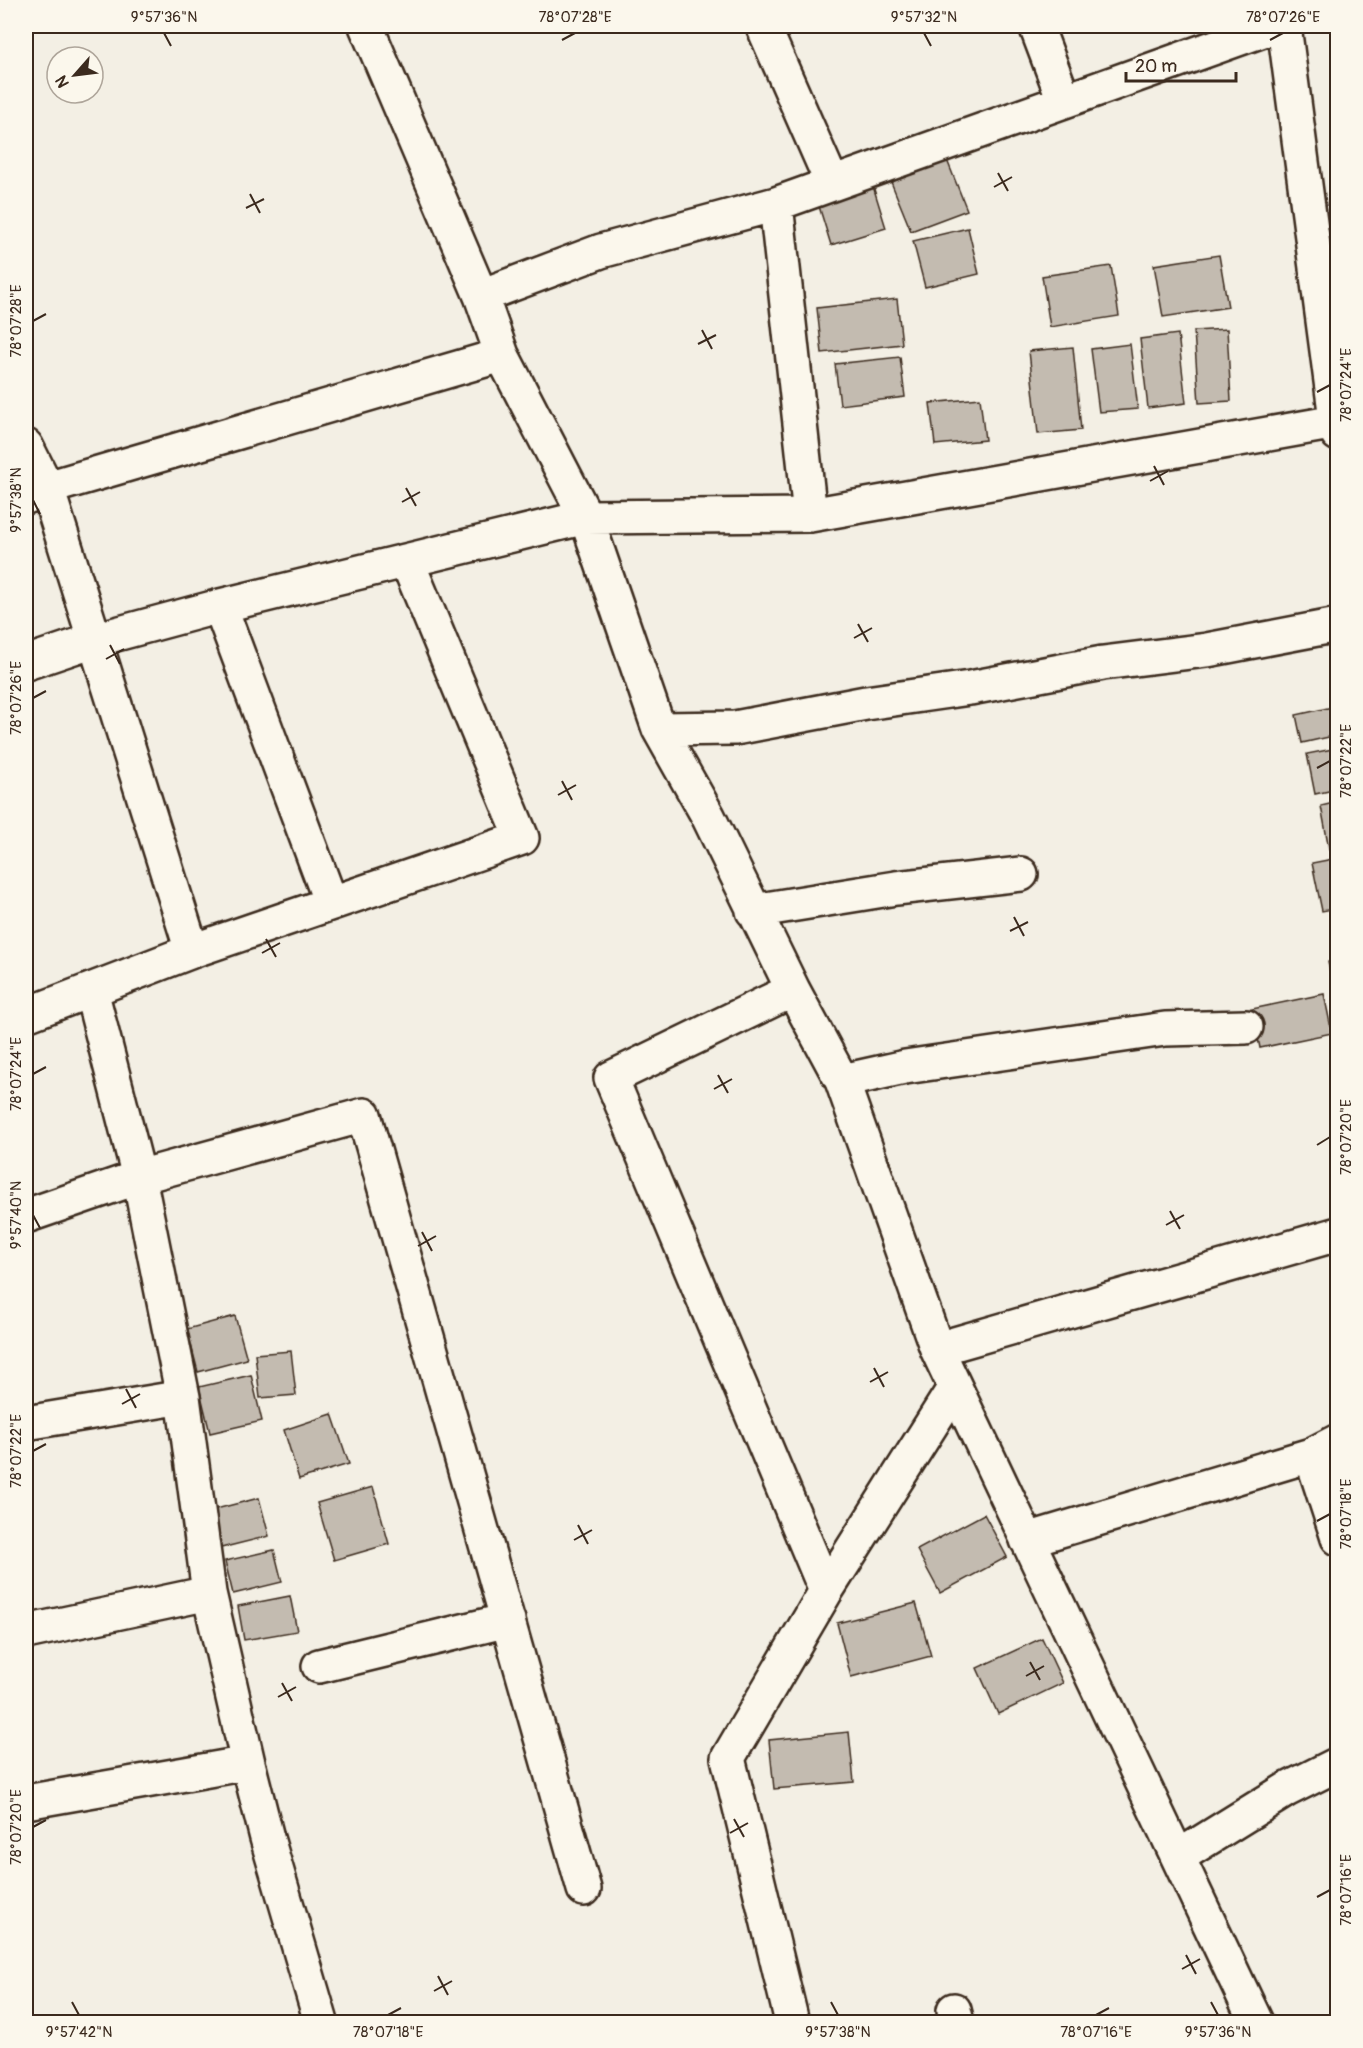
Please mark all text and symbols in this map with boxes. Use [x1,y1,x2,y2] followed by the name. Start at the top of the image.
[131,8,197,27] text: 9°57'36"N
[538,8,612,27] text: 78°07'28"E
[891,8,957,27] text: 9°57'32"N
[1246,8,1320,27] text: 78°07'26"E
[45,45,105,105] north arrow
[1126,45,1236,83] scale bar
[1135,55,1177,78] text: 20 m
[51,72,74,91] text: N
[7,284,26,358] text: 78°07'28"E
[1337,348,1356,422] text: 78°07'24"E
[7,467,26,533] text: 9°57'38"N
[7,661,26,735] text: 78°07'26"E
[1337,724,1356,798] text: 78°07'22"E
[7,1037,26,1111] text: 78°07'24"E
[1337,1099,1356,1175] text: 78°07'20"E
[7,1181,26,1249] text: 9°57'40"N
[7,1414,26,1488] text: 78°07'22"E
[1337,1479,1356,1549] text: 78°07'18"E
[7,1789,26,1865] text: 78°07'20"E
[1337,1854,1356,1926] text: 78°07'16"E
[46,2023,112,2042] text: 9°57'42"N
[353,2023,423,2042] text: 78°07'18"E
[805,2023,871,2042] text: 9°57'38"N
[1060,2023,1132,2042] text: 78°07'16"E
[1185,2023,1251,2042] text: 9°57'36"N

